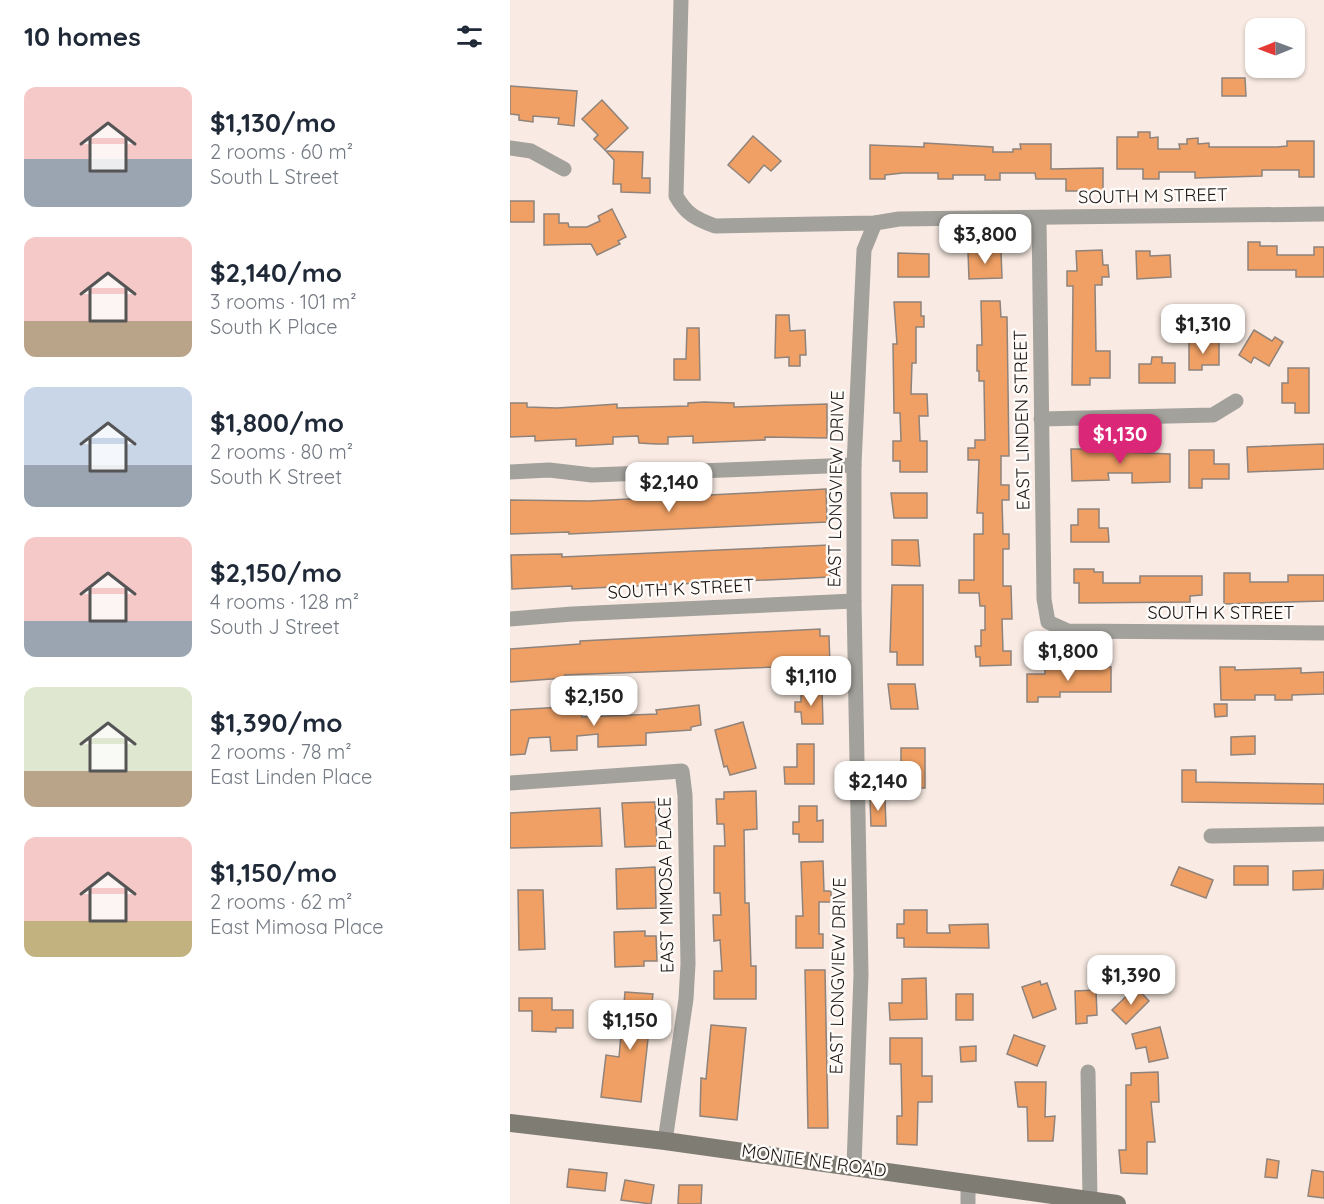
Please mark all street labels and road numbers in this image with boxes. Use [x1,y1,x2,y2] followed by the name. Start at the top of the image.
[1078,183,1228,208] street label: SOUTH M STREET
[1008,329,1035,510] street label: EAST LINDEN STREET
[822,390,849,588] street label: EAST LONGVIEW DRIVE
[607,573,755,604] street label: SOUTH K STREET
[1148,601,1295,624] street label: SOUTH K STREET
[652,797,679,973] street label: EAST MIMOSA PLACE
[824,877,851,1075] street label: EAST LONGVIEW DRIVE
[740,1139,888,1182] street label: MONTE NE ROAD

